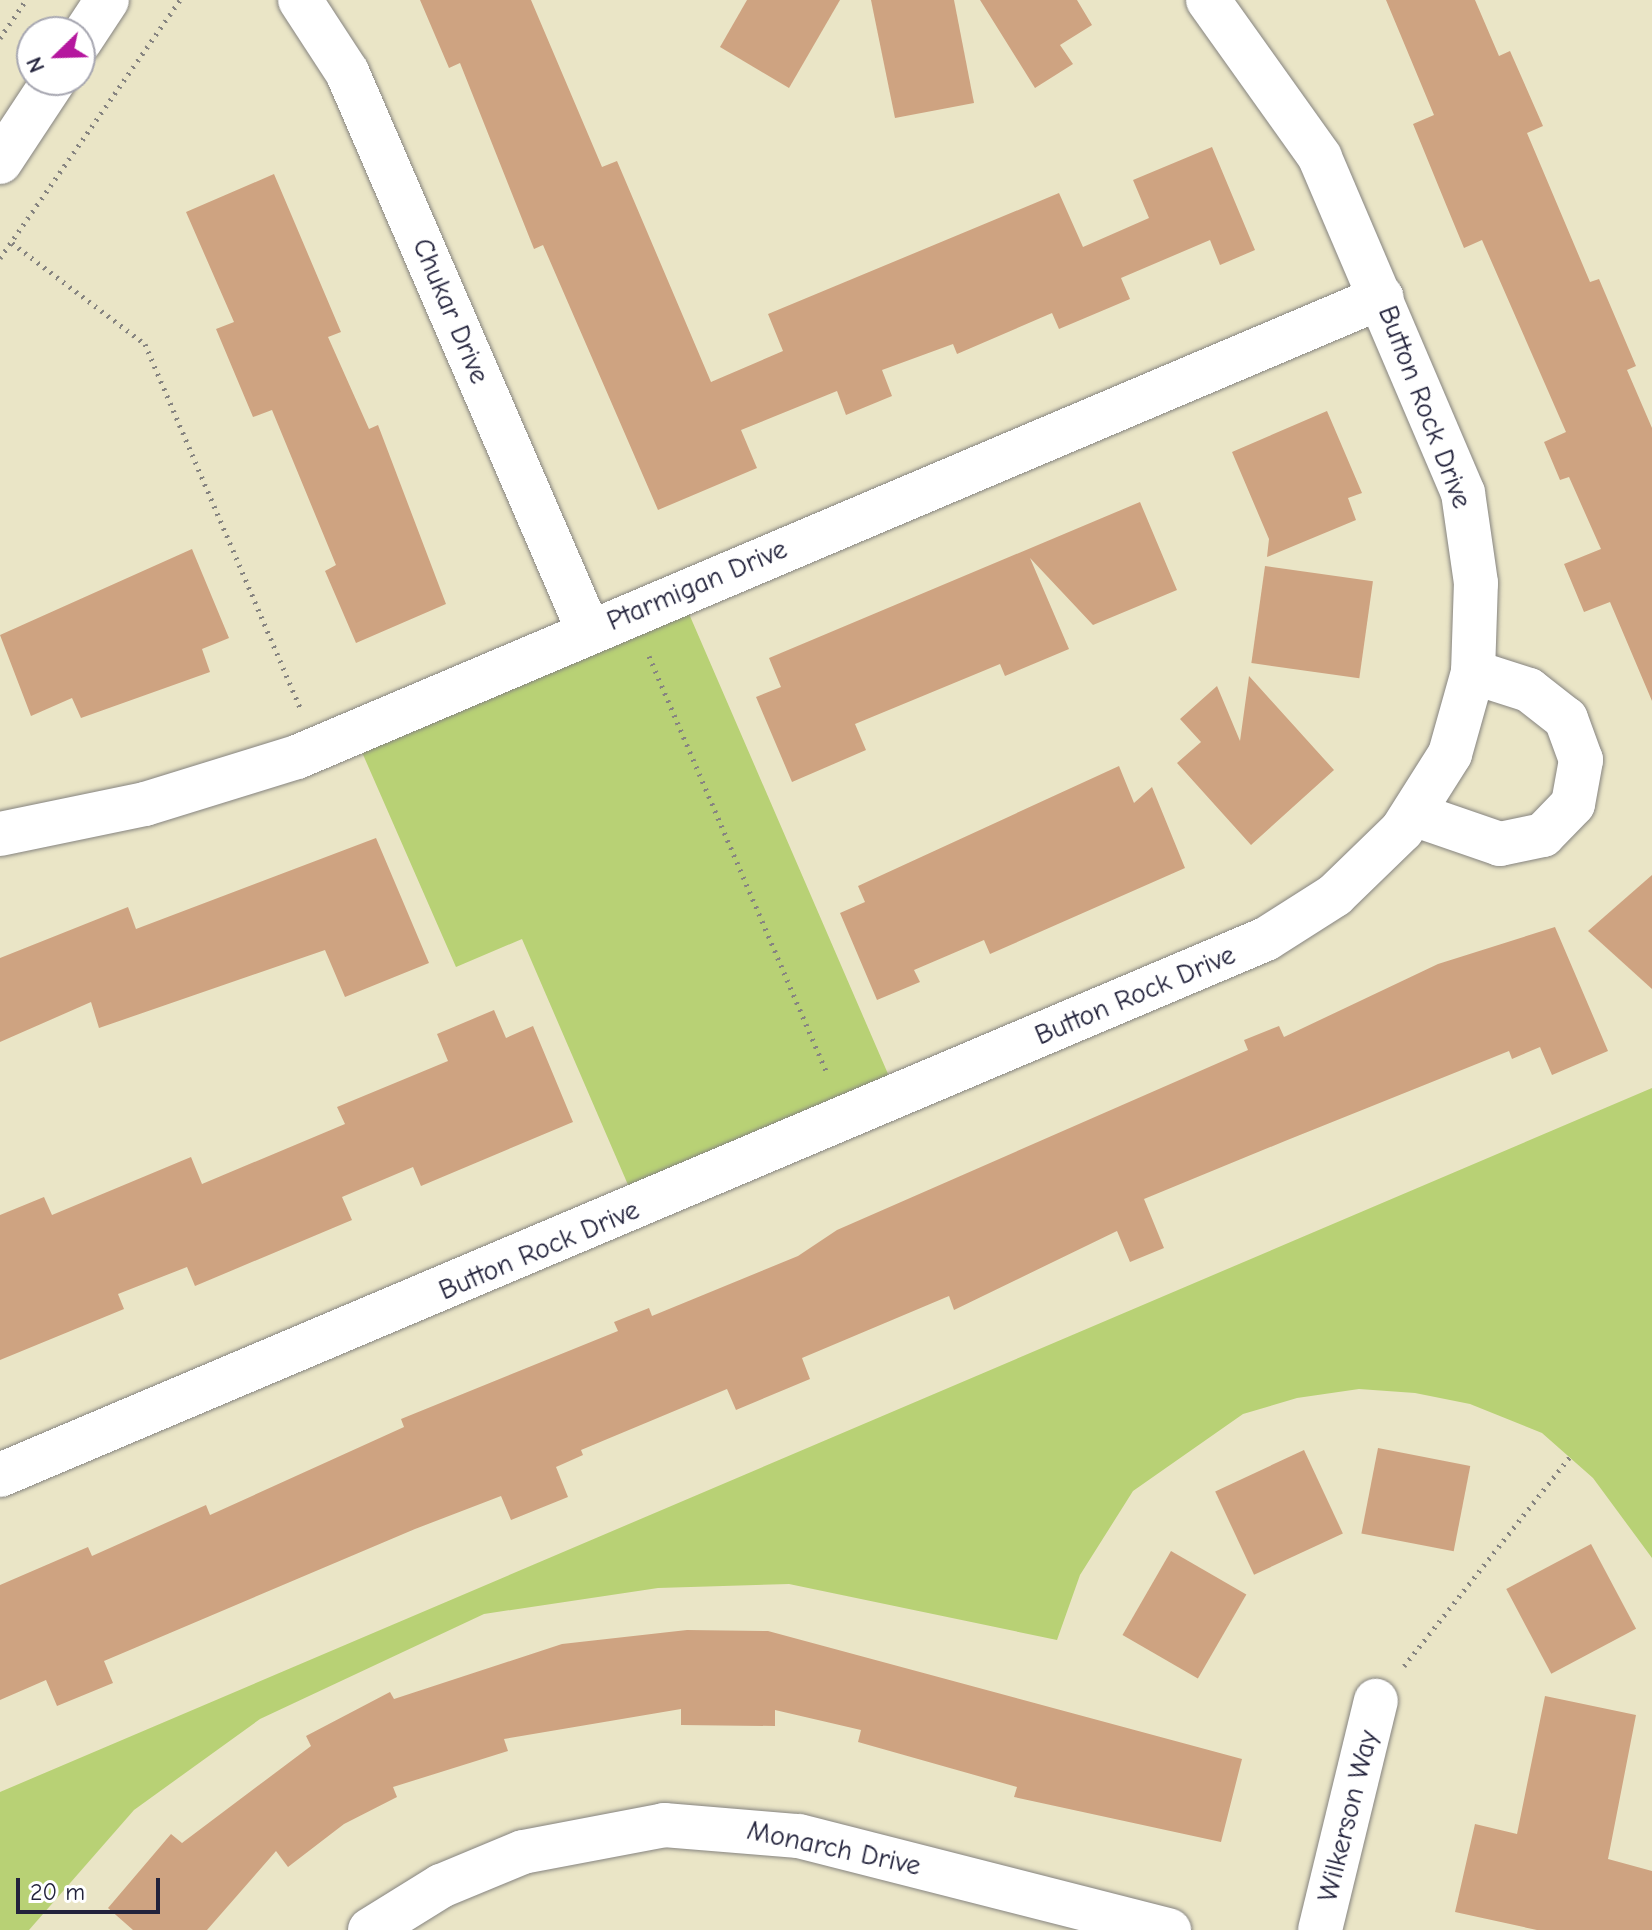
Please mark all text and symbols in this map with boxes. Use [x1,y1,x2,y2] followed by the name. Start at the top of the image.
[16,16,96,96] north arrow
[21,53,51,76] text: N
[405,233,497,389] street label: Chukar Drive
[1371,301,1479,513] street label: Button Rock Drive
[602,532,792,638] street label: Ptarmigan Drive
[1030,938,1240,1052] street label: Button Rock Drive
[434,1193,644,1307] street label: Button Rock Drive
[1310,1727,1386,1905] street label: Wilkerson Way
[744,1813,924,1883] street label: Monarch Drive
[20,1862,164,1912] scale bar
[30,1878,85,1906] text: 20 m

